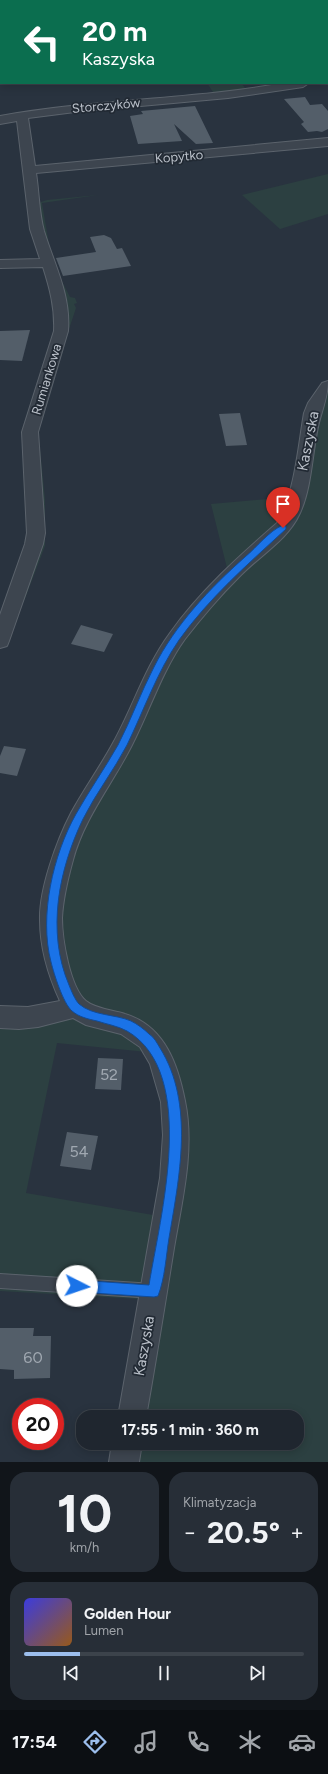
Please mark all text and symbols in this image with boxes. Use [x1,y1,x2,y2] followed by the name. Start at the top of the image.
[82,14,147,48] text: 20 m
[16,16,68,68] icon: left
[82,48,155,70] text: Kaszyska
[71,95,142,116] street label: Storczyków
[154,147,204,166] street label: Kopytko
[29,342,64,417] street label: Rumiankowa
[293,409,323,473] street label: Kaszyska
[266,487,300,528] pin
[272,493,294,515] icon: arrive
[100,1065,118,1084] house number: 52
[69,1142,89,1161] house number: 54
[56,1265,98,1307] position arrow
[130,1315,158,1377] street label: Kaszyska
[23,1348,43,1367] house number: 60
[12,1398,64,1450] speed limit sign: 20
[121,1421,259,1439] text: 17:55 · 1 min · 360 m
[57,1483,112,1545] text: 10
[183,1495,256,1510] text: Klimatyzacja
[207,1514,280,1551] text: 20.5°
[183,1519,197,1546] text: −
[290,1519,304,1546] text: +
[70,1540,99,1555] text: km/h
[84,1605,171,1623] text: Golden Hour
[84,1623,123,1638] text: Lumen
[60,1662,82,1684] icon: previous
[153,1662,175,1684] icon: pause
[246,1662,268,1684] icon: next
[81,1728,109,1756] icon: directions
[132,1728,160,1756] icon: music
[184,1728,212,1756] icon: phone
[236,1728,264,1756] icon: climate
[288,1728,316,1756] icon: car
[12,1731,57,1753] text: 17:54

